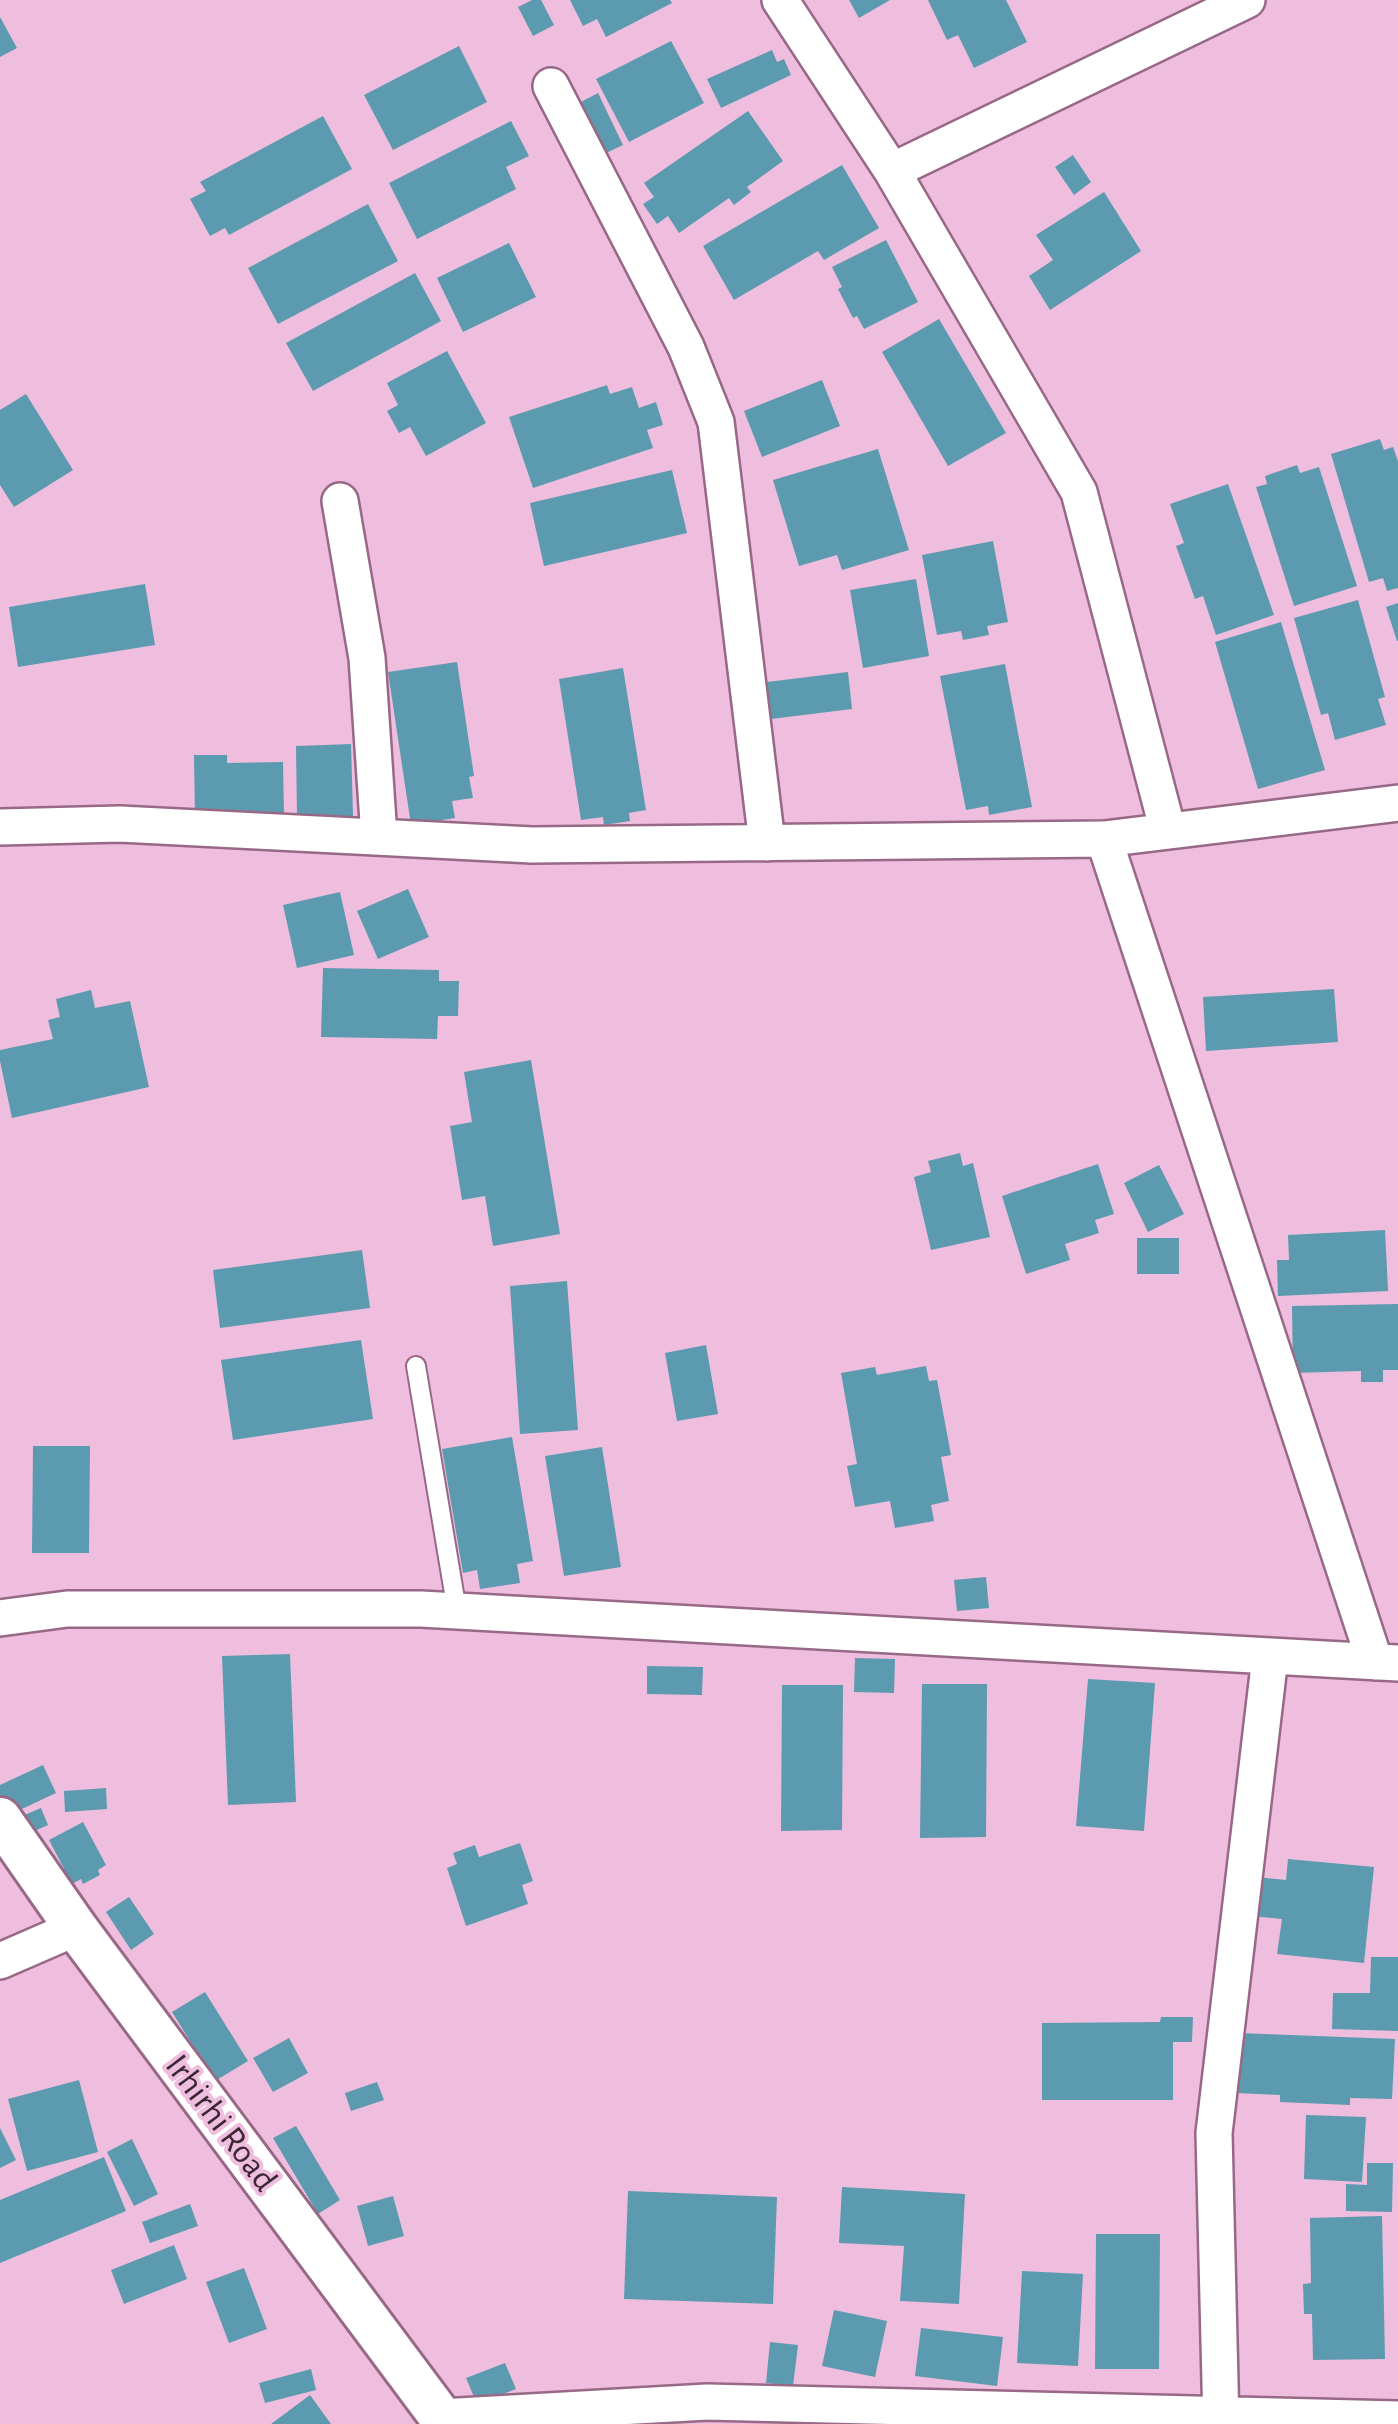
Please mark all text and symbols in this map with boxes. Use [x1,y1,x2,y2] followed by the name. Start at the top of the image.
[156,2046,286,2200] street label: Irhirhi Road

